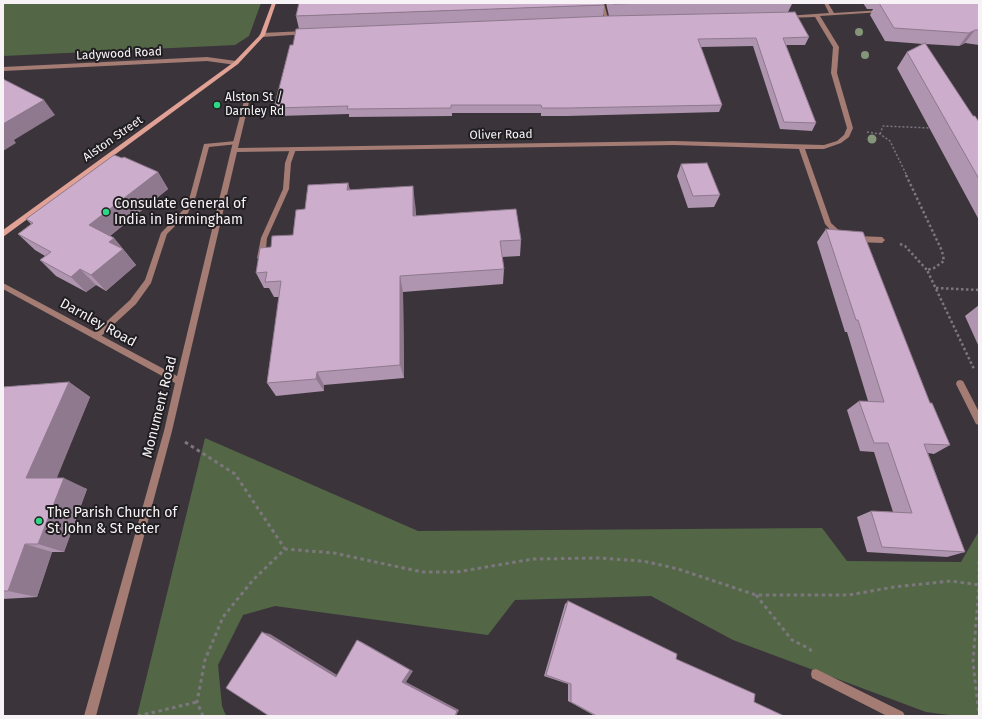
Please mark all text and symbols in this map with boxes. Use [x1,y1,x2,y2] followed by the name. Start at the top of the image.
[76,45,162,63] street label: Ladywood Road
[225,91,284,119] place label: Alston St / Darnley Rd
[212,100,222,110] marker: Alston St / Darnley Rd
[80,113,146,165] street label: Alston Street
[469,127,533,143] street label: Oliver Road
[114,196,246,228] place label: Consulate General of India in Birmingham
[101,207,111,217] marker: Consulate General of India in Birmingham
[57,295,139,351] street label: Darnley Road
[139,354,181,460] street label: Monument Road
[47,505,177,538] place label: The Parish Church of St John & St Peter
[34,516,44,526] marker: The Parish Church of St John & St Peter

